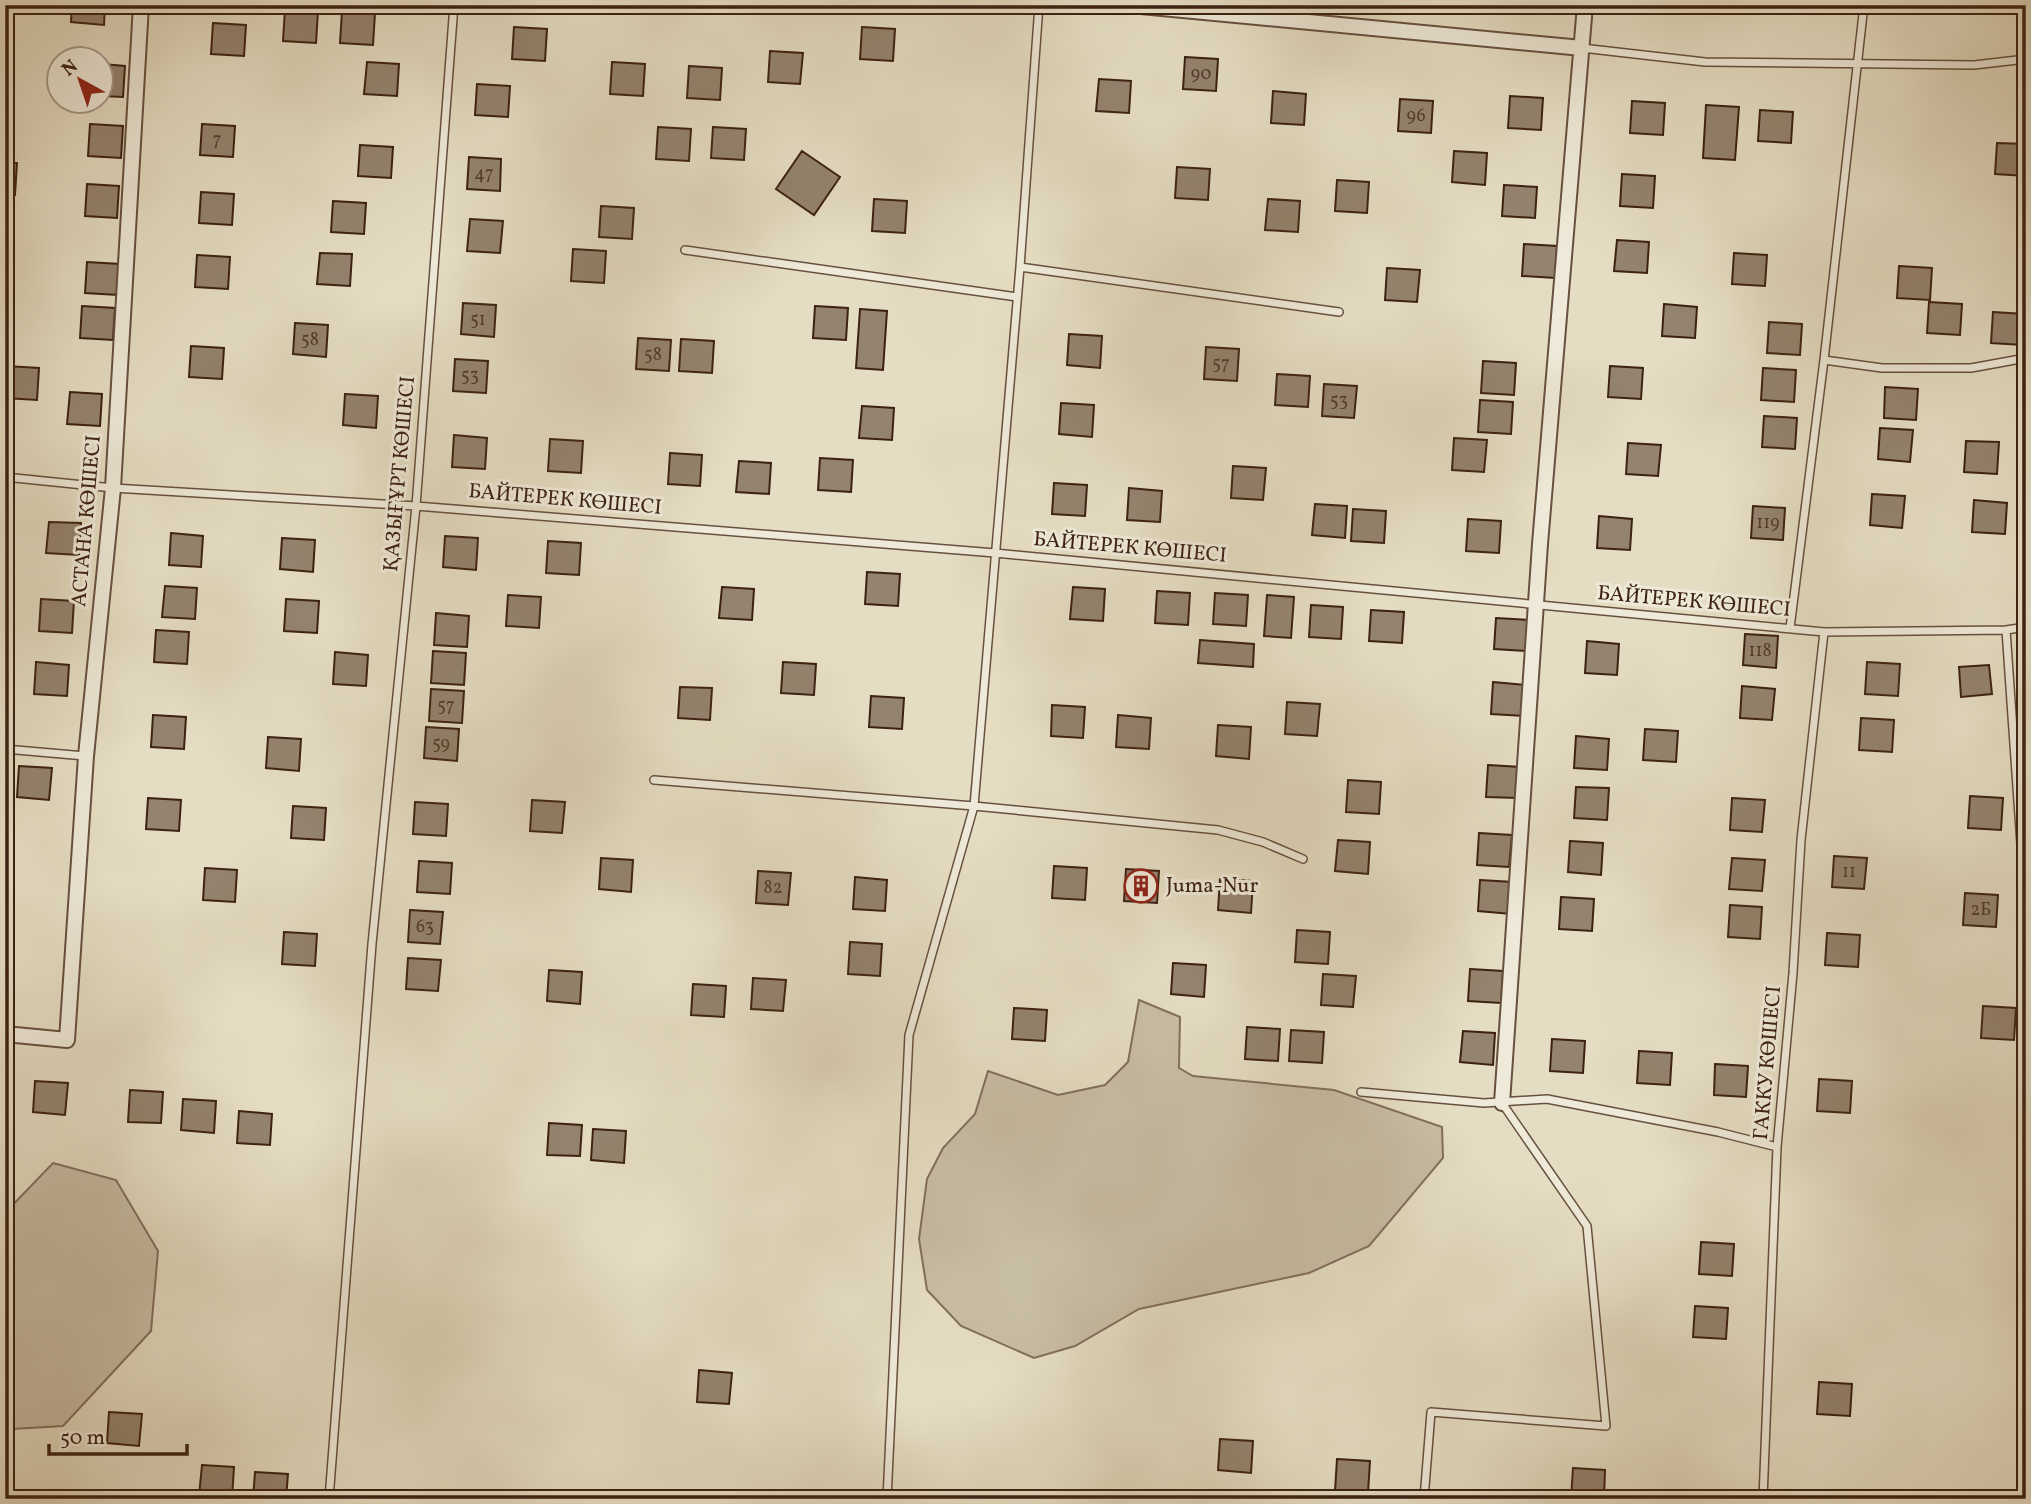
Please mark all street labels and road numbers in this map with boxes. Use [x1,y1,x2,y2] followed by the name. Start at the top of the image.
[377,375,423,573] street label: ҚАЗЫҒҰРТ КӨШЕСІ
[65,434,109,608] street label: АСТАНА КӨШЕСІ
[467,477,663,523] street label: БАЙТЕРЕК КӨШЕСІ
[1032,525,1228,571] street label: БАЙТЕРЕК КӨШЕСІ
[1596,579,1792,625] street label: БАЙТЕРЕК КӨШЕСІ
[1747,985,1789,1141] street label: ГАККУ КӨШЕСІ

